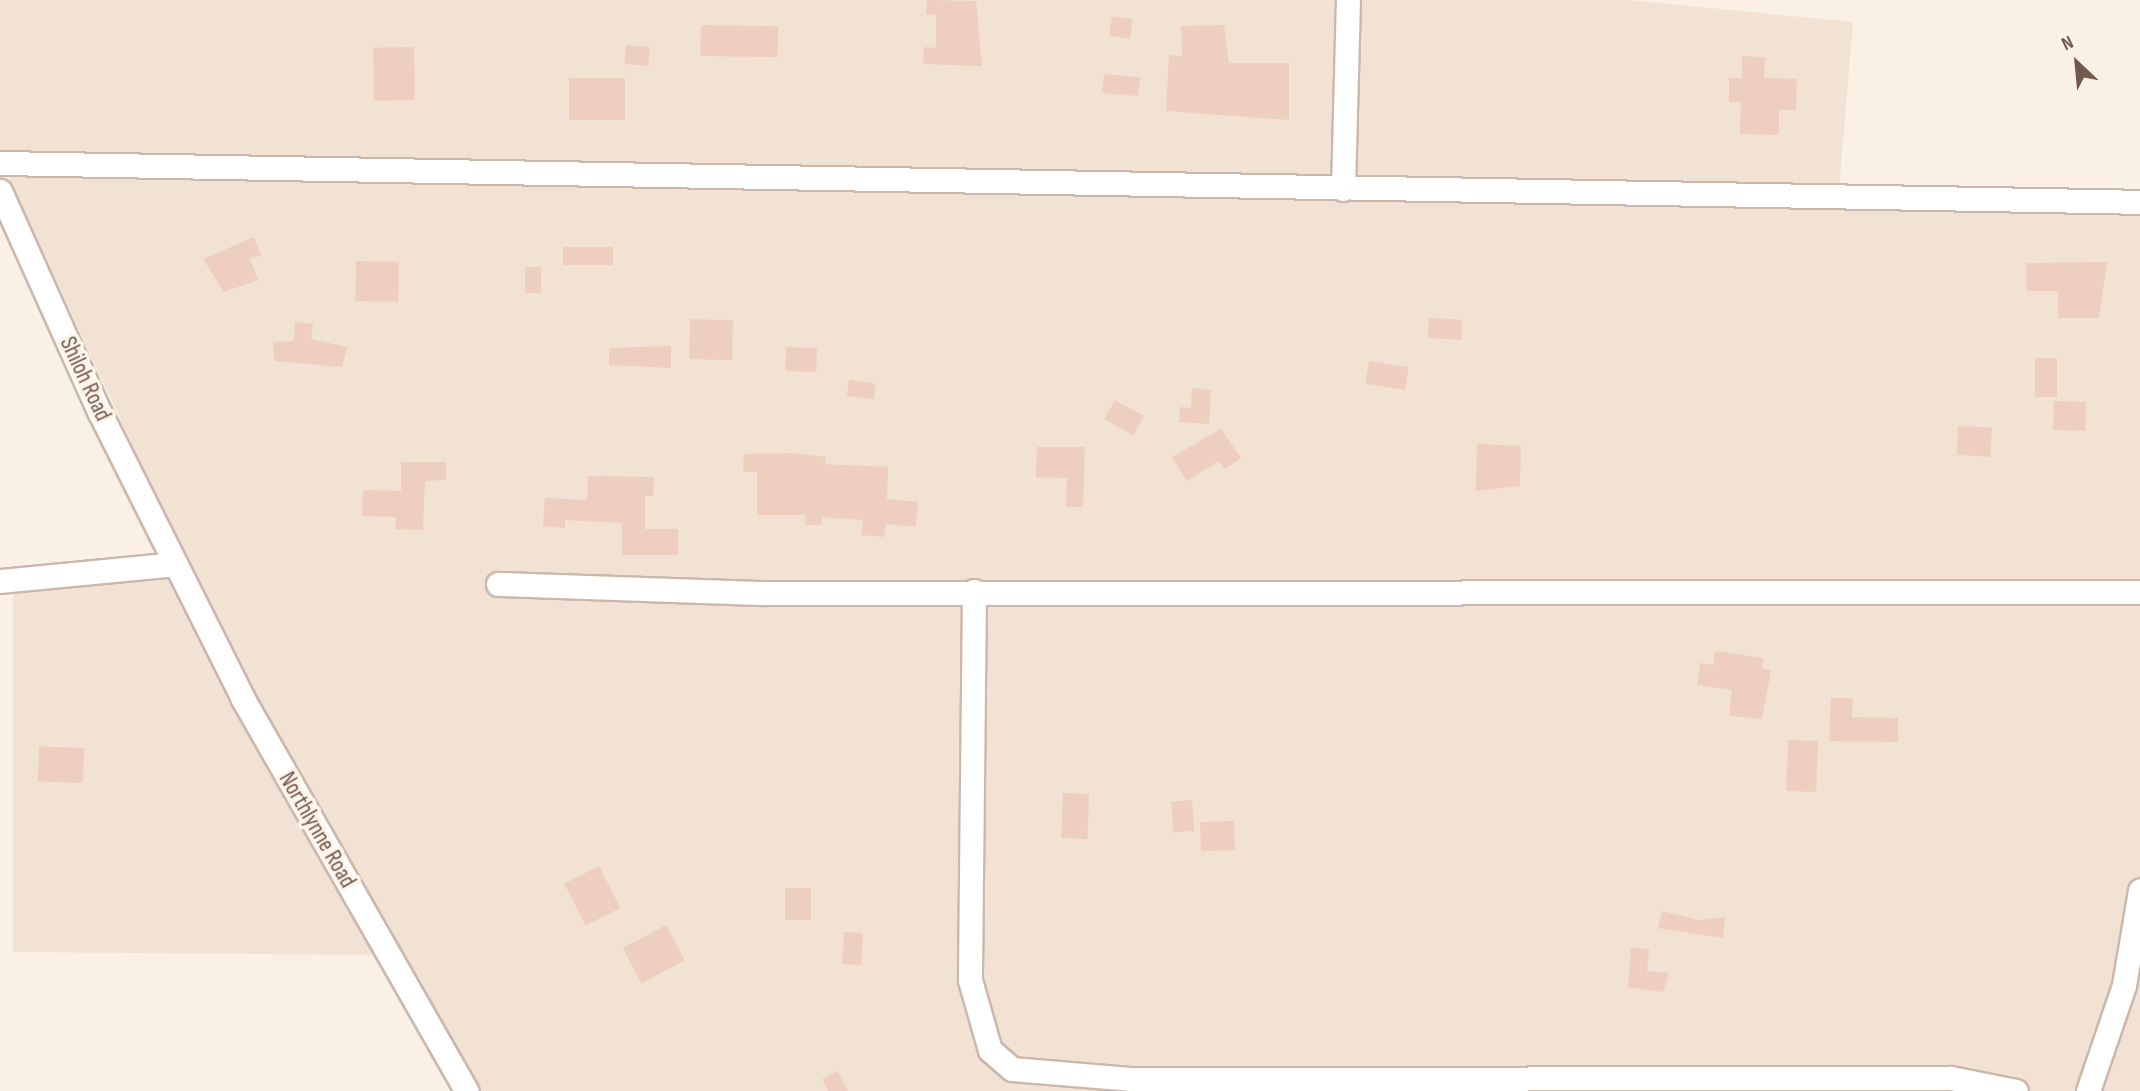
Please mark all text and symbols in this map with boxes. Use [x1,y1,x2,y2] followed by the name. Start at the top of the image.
[2042,28,2112,98] north arrow
[2058,31,2077,56] text: N
[54,333,116,425] street label: Shiloh Road
[273,767,361,893] street label: Northlynne Road

